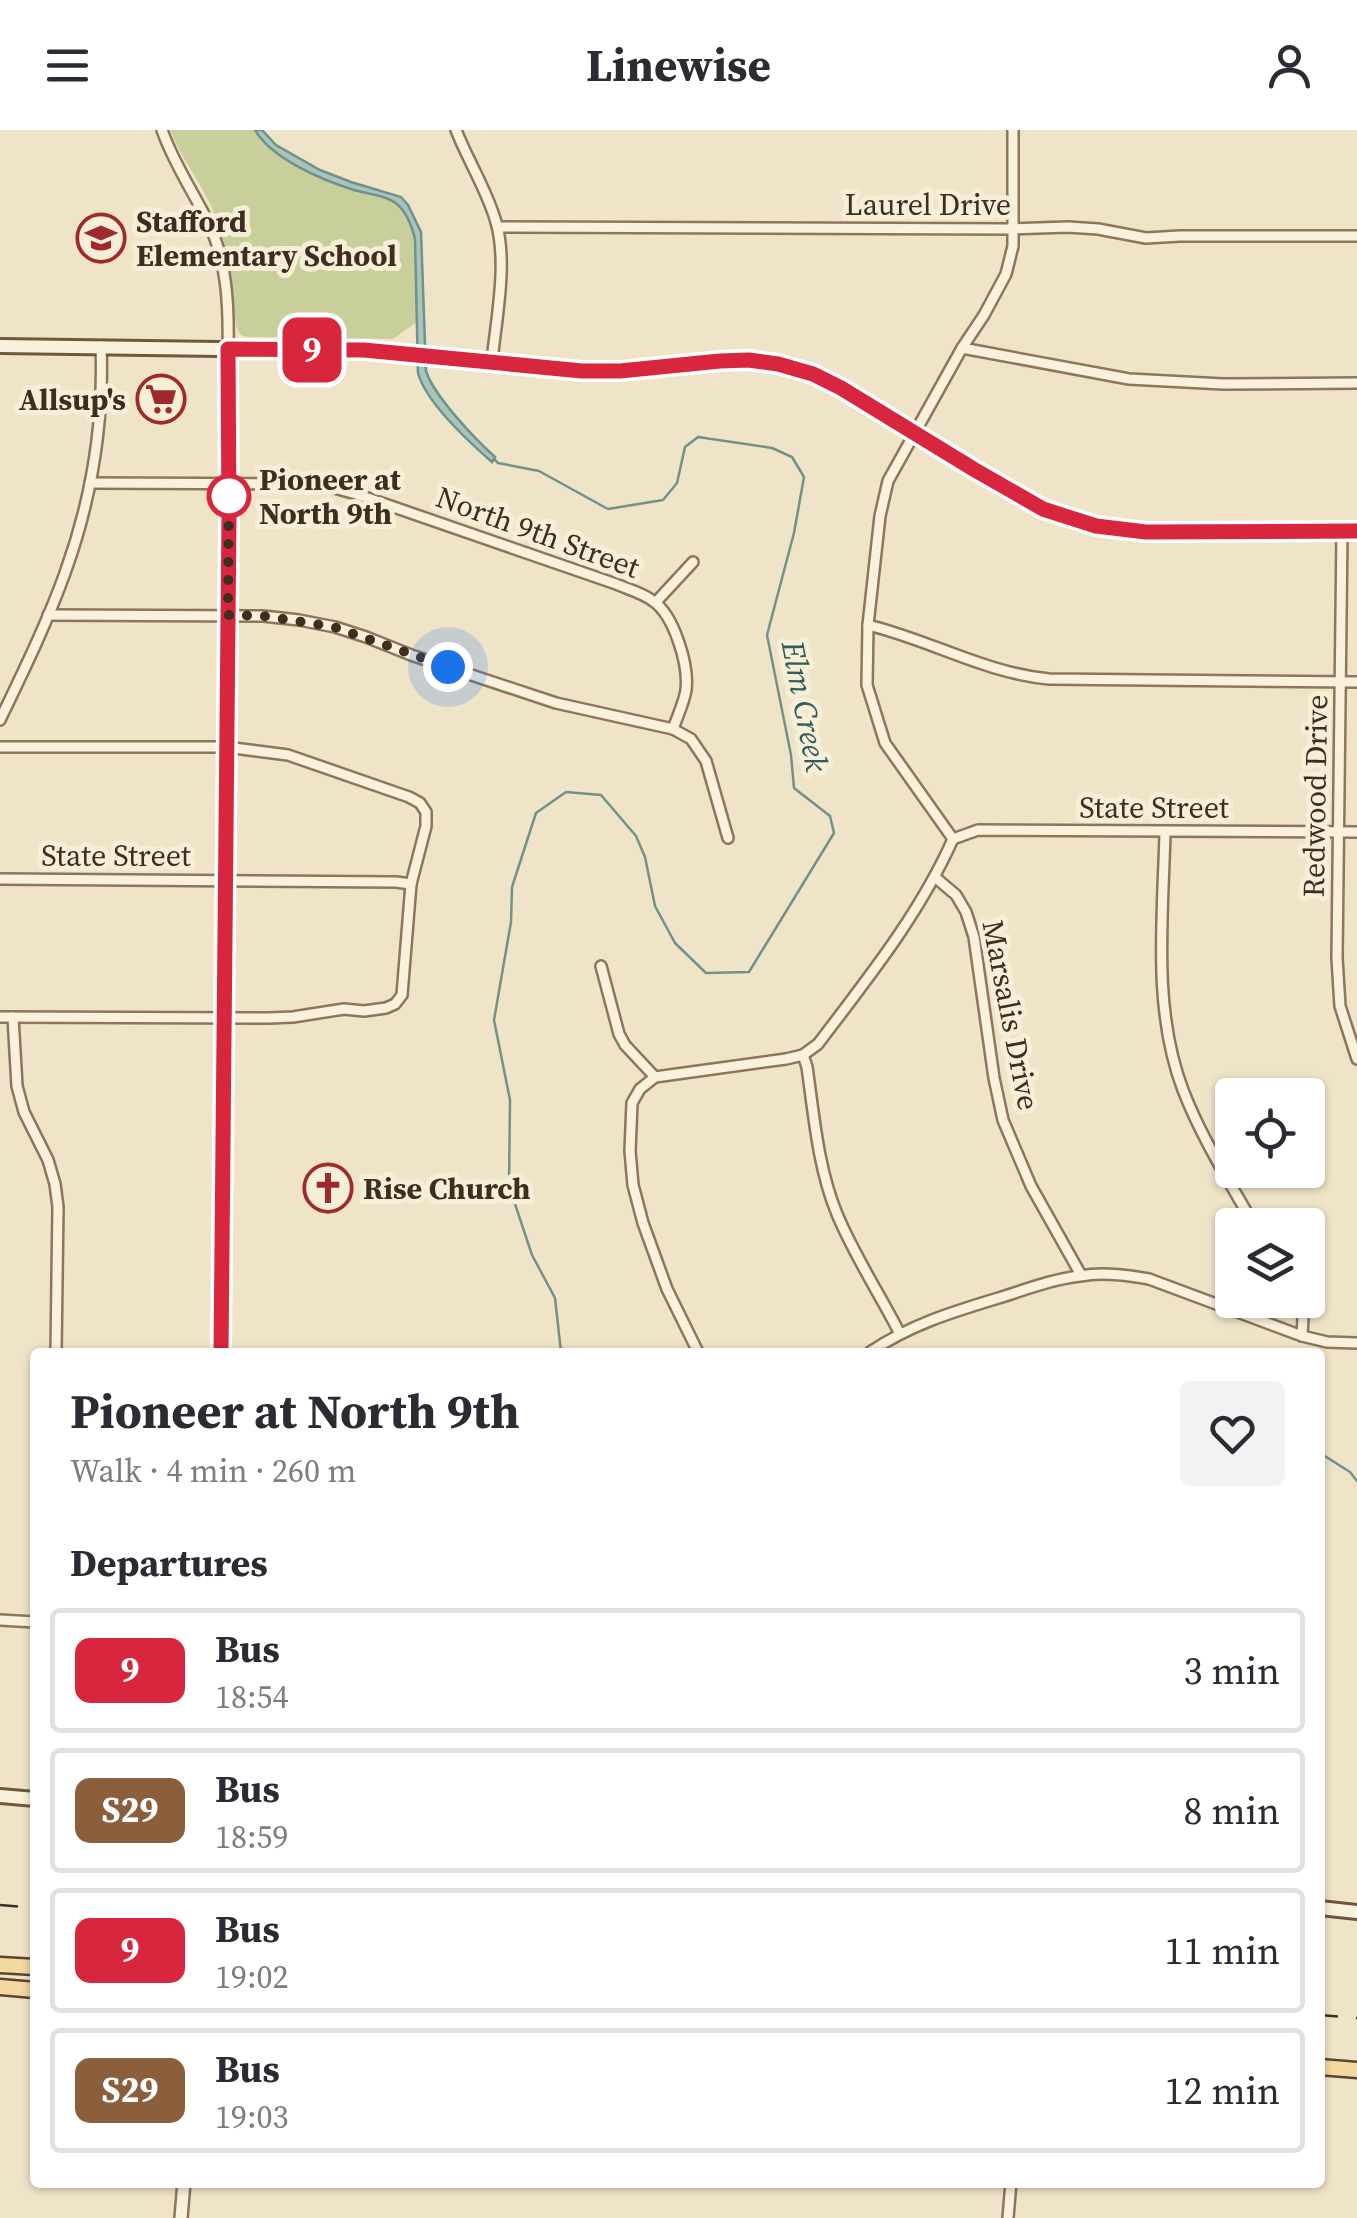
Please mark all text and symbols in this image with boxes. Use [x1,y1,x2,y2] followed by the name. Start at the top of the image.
[586,34,771,96] text: Linewise
[40,38,95,93] icon: menu
[1262,38,1317,93] icon: person
[845,184,1011,225] street label: Laurel Drive
[136,201,397,276] place label: Stafford Elementary School
[75,212,127,264] school or university icon: Stafford Elementary School
[280,318,344,382] line badge: 9
[303,326,321,374] text: 9
[135,373,187,425] supermarket icon: Allsup's
[19,379,126,420] place label: Allsup's
[259,459,401,534] place label: Pioneer at North 9th
[208,475,250,517] marker: Pioneer at North 9th
[431,476,646,588] street label: North 9th Street
[771,636,839,776] water label: Elm Creek
[423,642,473,692] your location
[1293,694,1337,898] street label: Redwood Drive
[1079,787,1229,828] street label: State Street
[41,835,191,876] street label: State Street
[973,917,1049,1113] street label: Marsalis Drive
[1215,1078,1325,1318] map controls
[1215,1078,1325,1188] button: locate
[302,1162,354,1214] church icon: Rise Church
[363,1168,531,1209] place label: Rise Church
[1215,1208,1325,1318] button: layers
[70,1378,520,1444] text: Pioneer at North 9th
[1180,1381,1285,1486] button: heart
[70,1449,356,1493] text: Walk · 4 min · 260 m
[70,1537,268,1589] text: Departures
[215,1623,280,1675] text: Bus
[1184,1645,1280,1697] text: 3 min
[121,1646,139,1694] text: 9
[215,1675,289,1719] text: 18:54
[215,1763,280,1815] text: Bus
[1184,1785,1280,1837] text: 8 min
[102,1786,158,1834] text: S29
[215,1815,289,1859] text: 18:59
[215,1903,280,1955] text: Bus
[1165,1925,1280,1977] text: 11 min
[121,1926,139,1974] text: 9
[215,1955,289,1999] text: 19:02
[215,2043,280,2095] text: Bus
[1165,2065,1280,2117] text: 12 min
[102,2066,158,2114] text: S29
[215,2095,289,2139] text: 19:03

